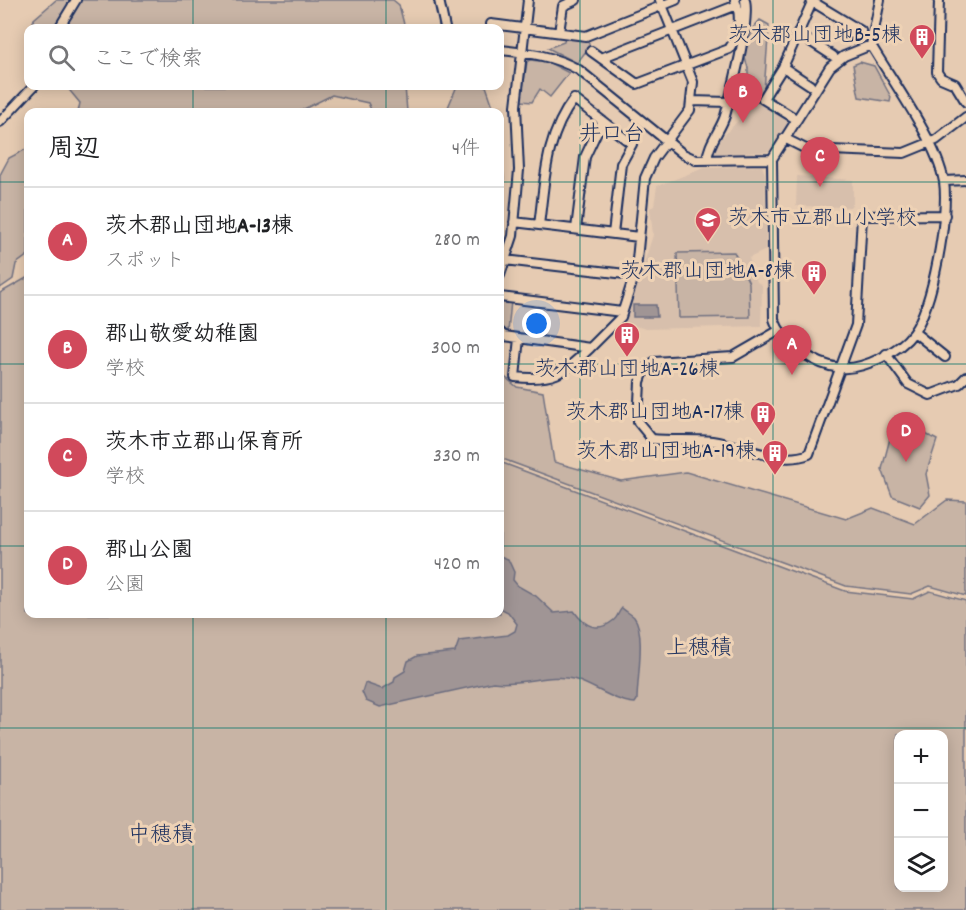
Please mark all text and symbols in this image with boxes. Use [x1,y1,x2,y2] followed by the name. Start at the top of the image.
[728,22,902,52] place label: 茨木郡山団地B-5棟
[907,22,937,60] building icon: 茨木郡山団地B-5棟
[24,24,504,90] search box
[45,41,78,74] icon: search
[93,45,203,76] text: ここで検索
[724,74,762,123] pin: B
[579,120,645,151] district label: 井口台
[48,132,100,169] text: 周辺
[452,136,480,164] text: 4件
[800,138,840,187] pin: C
[693,205,723,243] school or university icon: 茨木市立郡山小学校
[728,205,917,235] place label: 茨木市立郡山小学校
[105,212,293,243] text: 茨木郡山団地A-13棟
[62,227,73,255] text: A
[434,227,480,255] text: 280 m
[105,248,185,276] text: スポット
[620,258,794,288] place label: 茨木郡山団地A-8棟
[799,258,829,296] building icon: 茨木郡山団地A-8棟
[522,309,551,338] your location
[105,320,259,351] text: 郡山敬愛幼稚園
[612,320,642,358] building icon: 茨木郡山団地A-26棟
[772,326,812,375] pin: A
[63,335,72,363] text: B
[431,335,480,363] text: 300 m
[105,356,145,384] text: 学校
[534,356,720,386] place label: 茨木郡山団地A-26棟
[566,399,744,429] place label: 茨木郡山団地A-17棟
[748,399,778,437] building icon: 茨木郡山団地A-17棟
[886,412,926,462] pin: D
[105,428,303,459] text: 茨木市立郡山保育所
[576,438,756,468] place label: 茨木郡山団地A-19棟
[760,438,790,476] building icon: 茨木郡山団地A-19棟
[63,443,72,471] text: C
[433,443,480,471] text: 330 m
[105,464,145,492] text: 学校
[105,536,193,567] text: 郡山公園
[62,551,73,579] text: D
[434,551,480,579] text: 420 m
[105,572,145,600] text: 公園
[666,634,732,665] district label: 上穂積
[894,730,948,892] map controls
[894,730,948,784] button: +
[894,784,948,838] button: −
[128,821,194,852] district label: 中穂積
[894,838,948,892] button: layers

